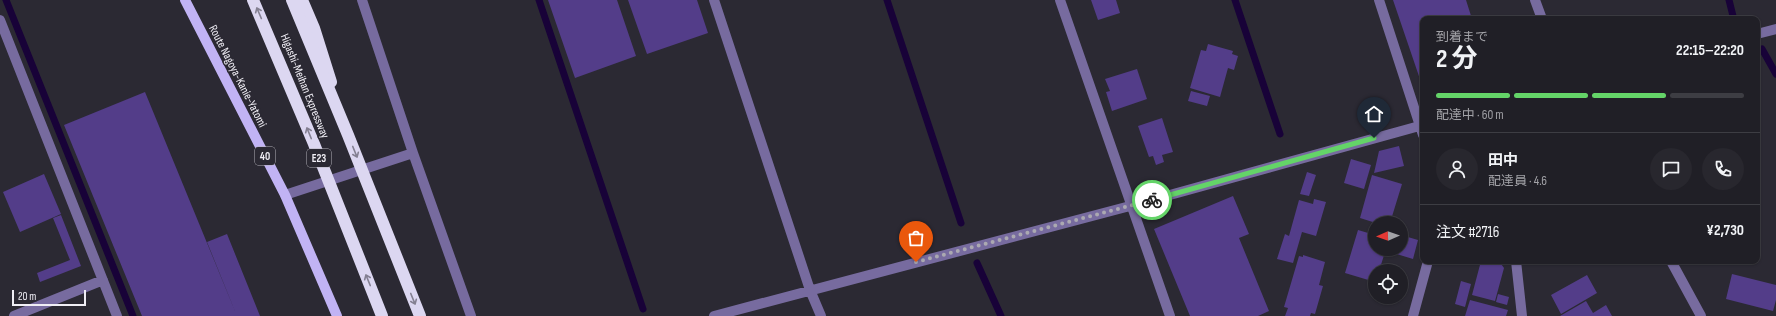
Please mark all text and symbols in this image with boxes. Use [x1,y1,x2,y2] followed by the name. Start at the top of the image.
[255,8,262,20] one-way arrow
[205,22,270,130] street label: Route Nagoya-Kanie-Yatomi
[1436,29,1488,45] text: 到着まで
[277,32,332,141] street label: Higashi-Meihan Expressway
[1676,41,1744,60] text: 22:15–22:20
[1436,44,1477,75] text: 2 分
[1357,97,1391,138] pin
[1363,103,1385,125] icon: home
[1436,107,1504,123] text: 配達中 · 60 m
[305,128,312,140] one-way arrow
[352,146,359,158] one-way arrow
[255,147,275,165] road number: 40
[1436,148,1478,190] button: person
[1650,148,1692,190] button: chat
[1702,148,1744,190] button: phone
[307,149,331,167] road number: E23
[1488,151,1518,170] text: 田中
[1488,173,1547,189] text: 配達員 · 4.6
[1132,180,1172,220] courier
[1141,189,1163,211] icon: bike
[1368,216,1408,256] north arrow
[1368,216,1408,304] map controls
[899,221,933,262] pin
[1706,221,1744,240] text: ¥2,730
[1436,223,1499,242] text: 注文 #2716
[905,227,927,249] icon: bag
[1368,264,1408,304] button: locate
[364,274,371,286] one-way arrow
[12,288,86,307] scale bar
[18,290,36,303] text: 20 m
[410,293,418,305] one-way arrow

